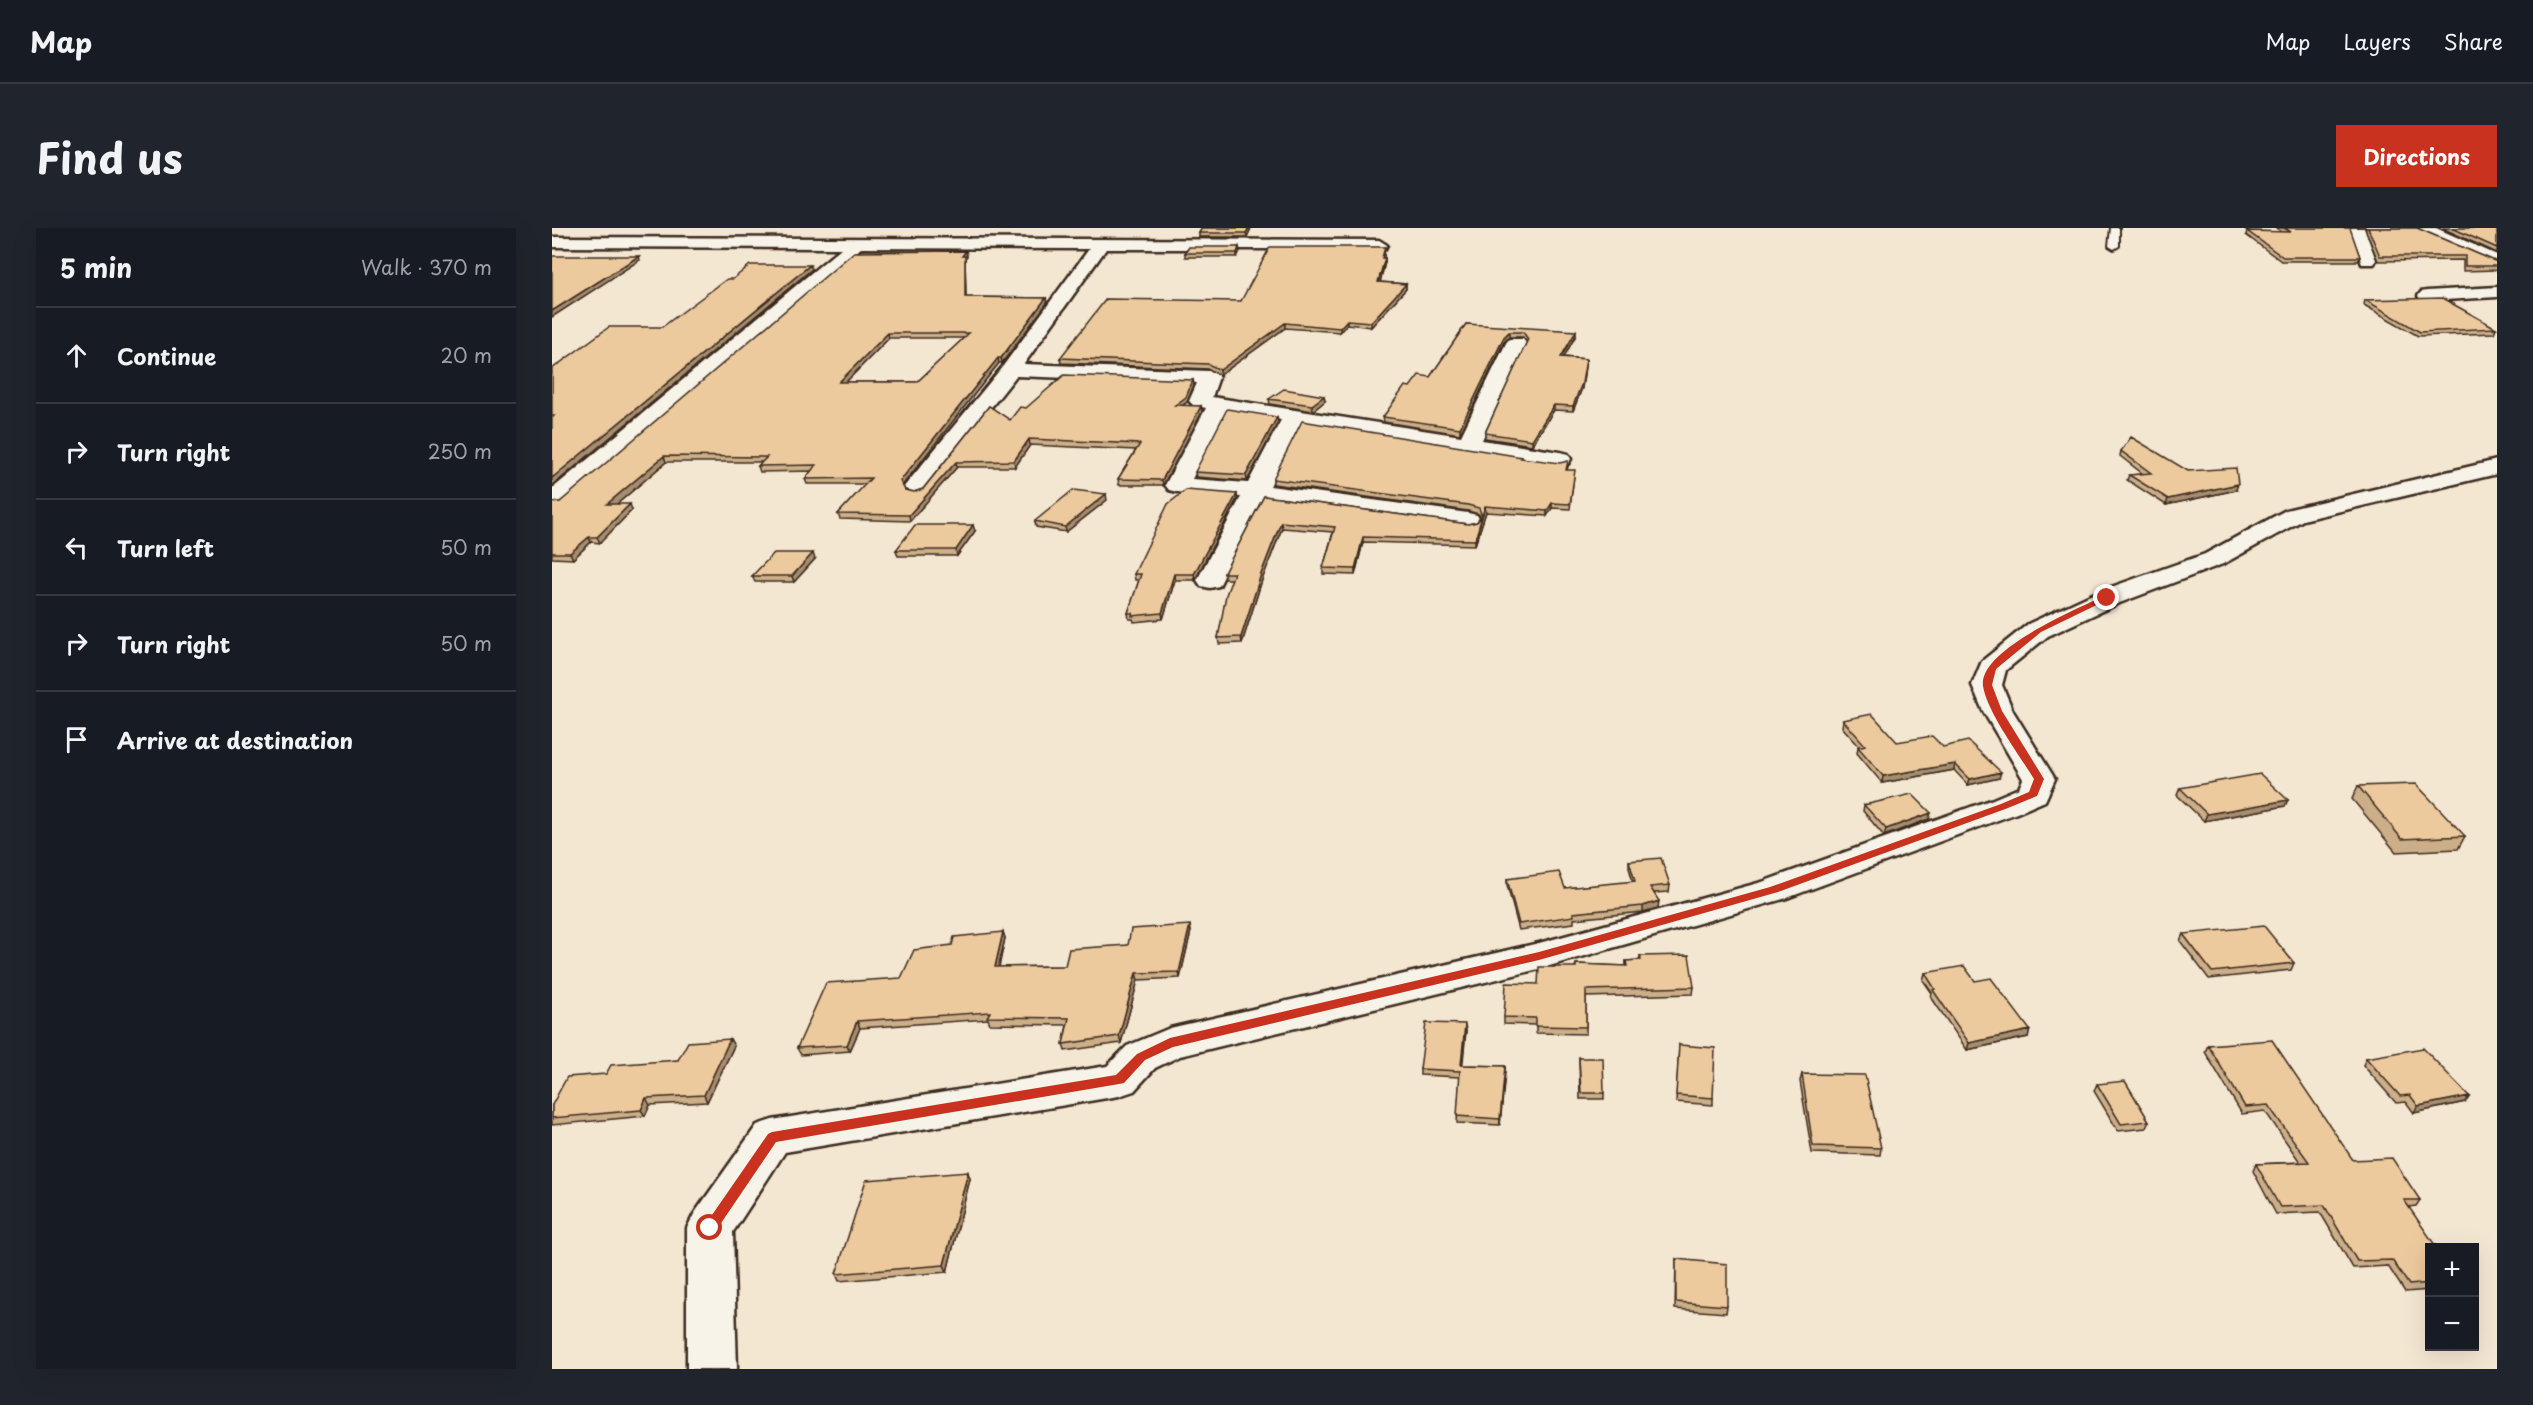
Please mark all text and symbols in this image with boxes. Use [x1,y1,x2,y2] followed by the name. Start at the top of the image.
[30,20,92,63] text: Map
[2266,25,2310,57] text: Map
[2343,25,2411,57] text: Layers
[2444,25,2503,57] text: Share
[36,125,183,188] text: Find us
[2336,125,2497,187] button: Directions
[60,248,132,287] text: 5 min
[361,252,492,282] text: Walk · 370 m
[60,339,93,372] icon: ahead
[117,339,216,372] text: Continue
[440,340,492,370] text: 20 m
[60,435,93,468] icon: right
[117,435,230,468] text: Turn right
[428,436,492,466] text: 250 m
[60,531,93,564] icon: left
[117,531,214,564] text: Turn left
[440,532,492,562] text: 50 m
[2093,584,2119,610] route end
[60,627,93,660] icon: right
[117,627,230,660] text: Turn right
[440,628,492,658] text: 50 m
[60,723,93,756] icon: arrive
[117,723,353,756] text: Arrive at destination
[696,1214,722,1240] route start
[2425,1243,2479,1351] map controls
[2425,1243,2479,1297] button: +
[2425,1297,2479,1351] button: −

